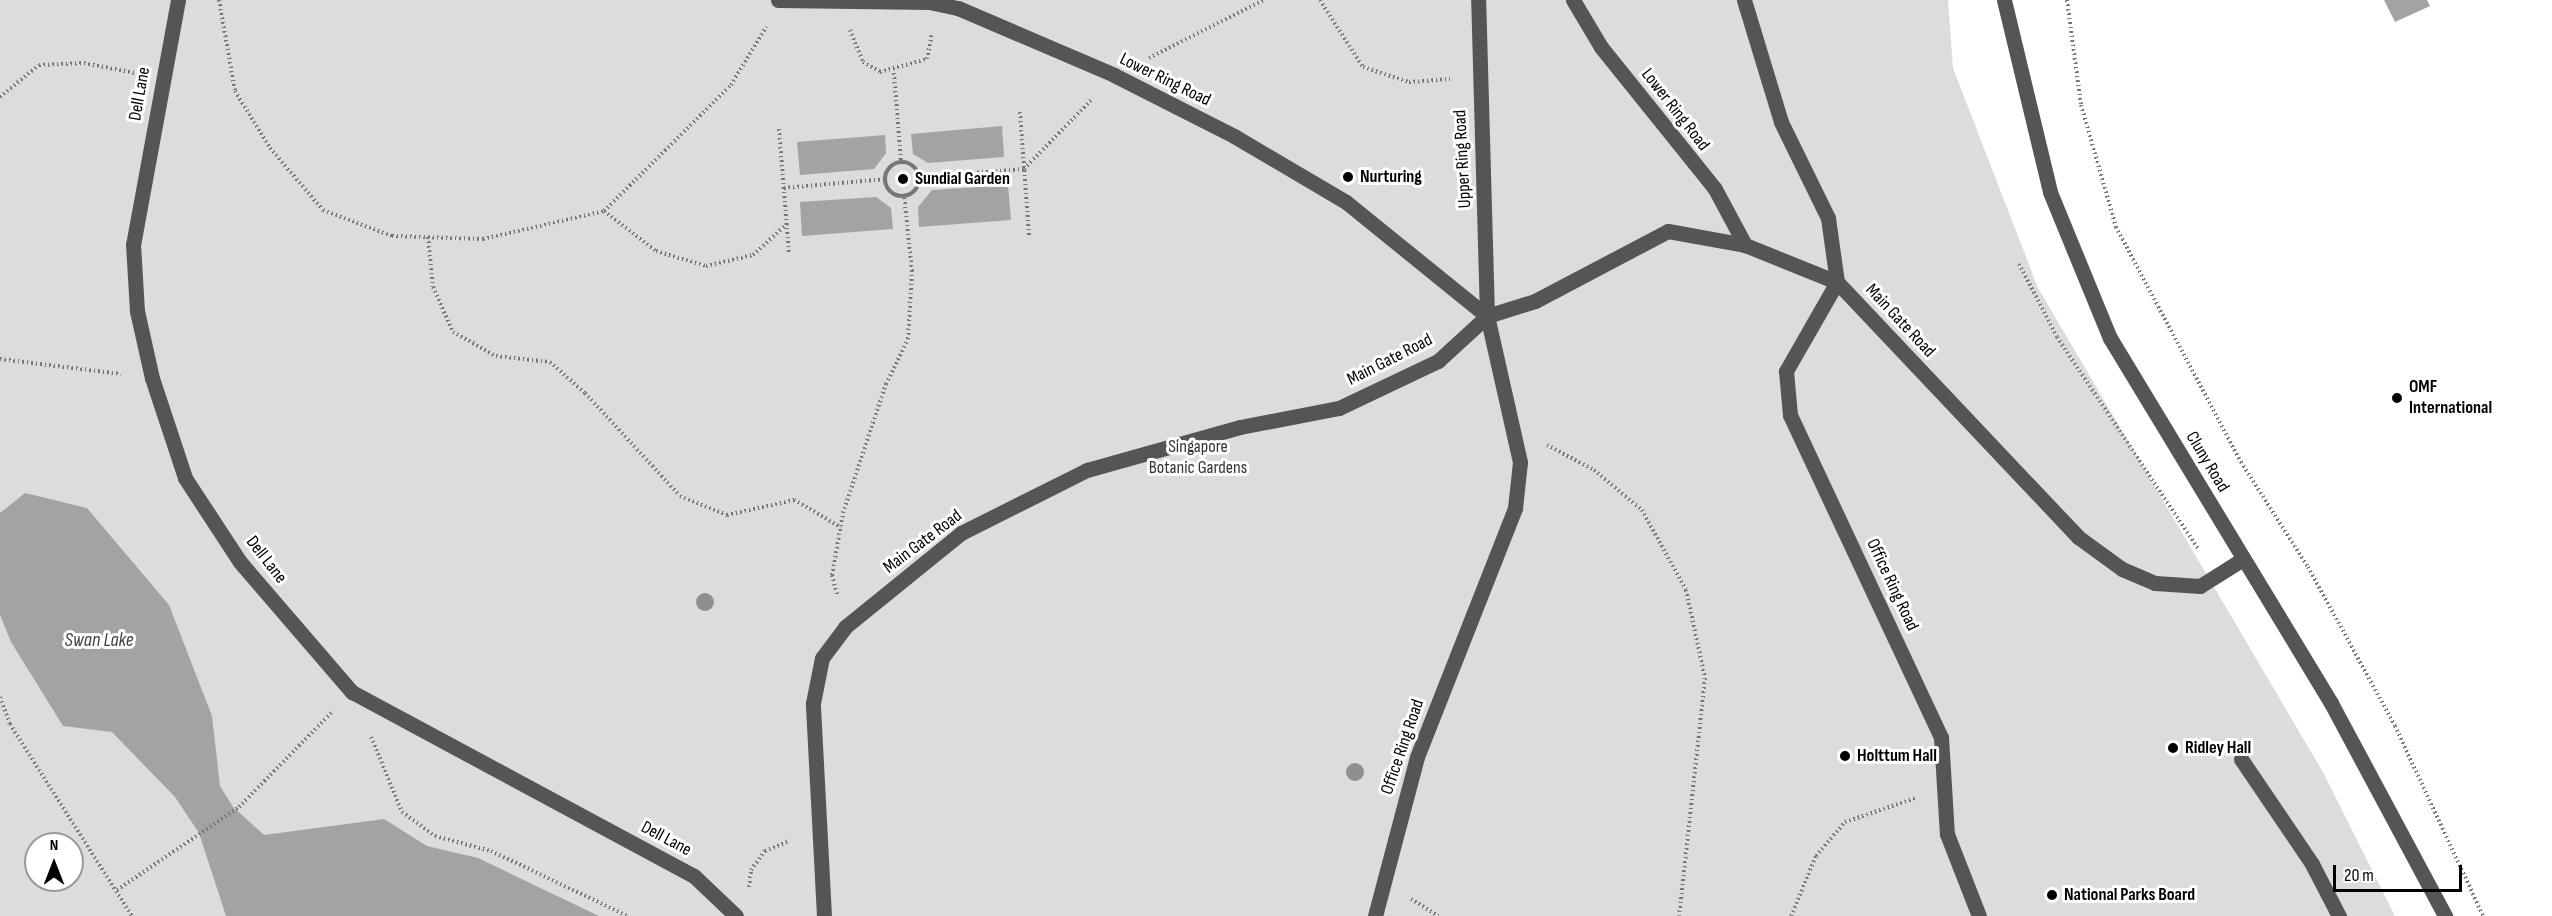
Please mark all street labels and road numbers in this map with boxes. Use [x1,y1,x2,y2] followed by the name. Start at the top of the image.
[1116,49,1214,111] street label: Lower Ring Road
[125,65,155,123] street label: Dell Lane
[1636,65,1714,155] street label: Lower Ring Road
[1450,109,1476,209] street label: Upper Ring Road
[1860,280,1940,362] street label: Main Gate Road
[1344,329,1436,391] street label: Main Gate Road
[2180,428,2234,496] street label: Cluny Road
[879,505,967,579] street label: Main Gate Road
[241,532,291,588] street label: Dell Lane
[1861,536,1923,634] street label: Office Ring Road
[1377,697,1429,797] street label: Office Ring Road
[637,817,695,861] street label: Dell Lane

